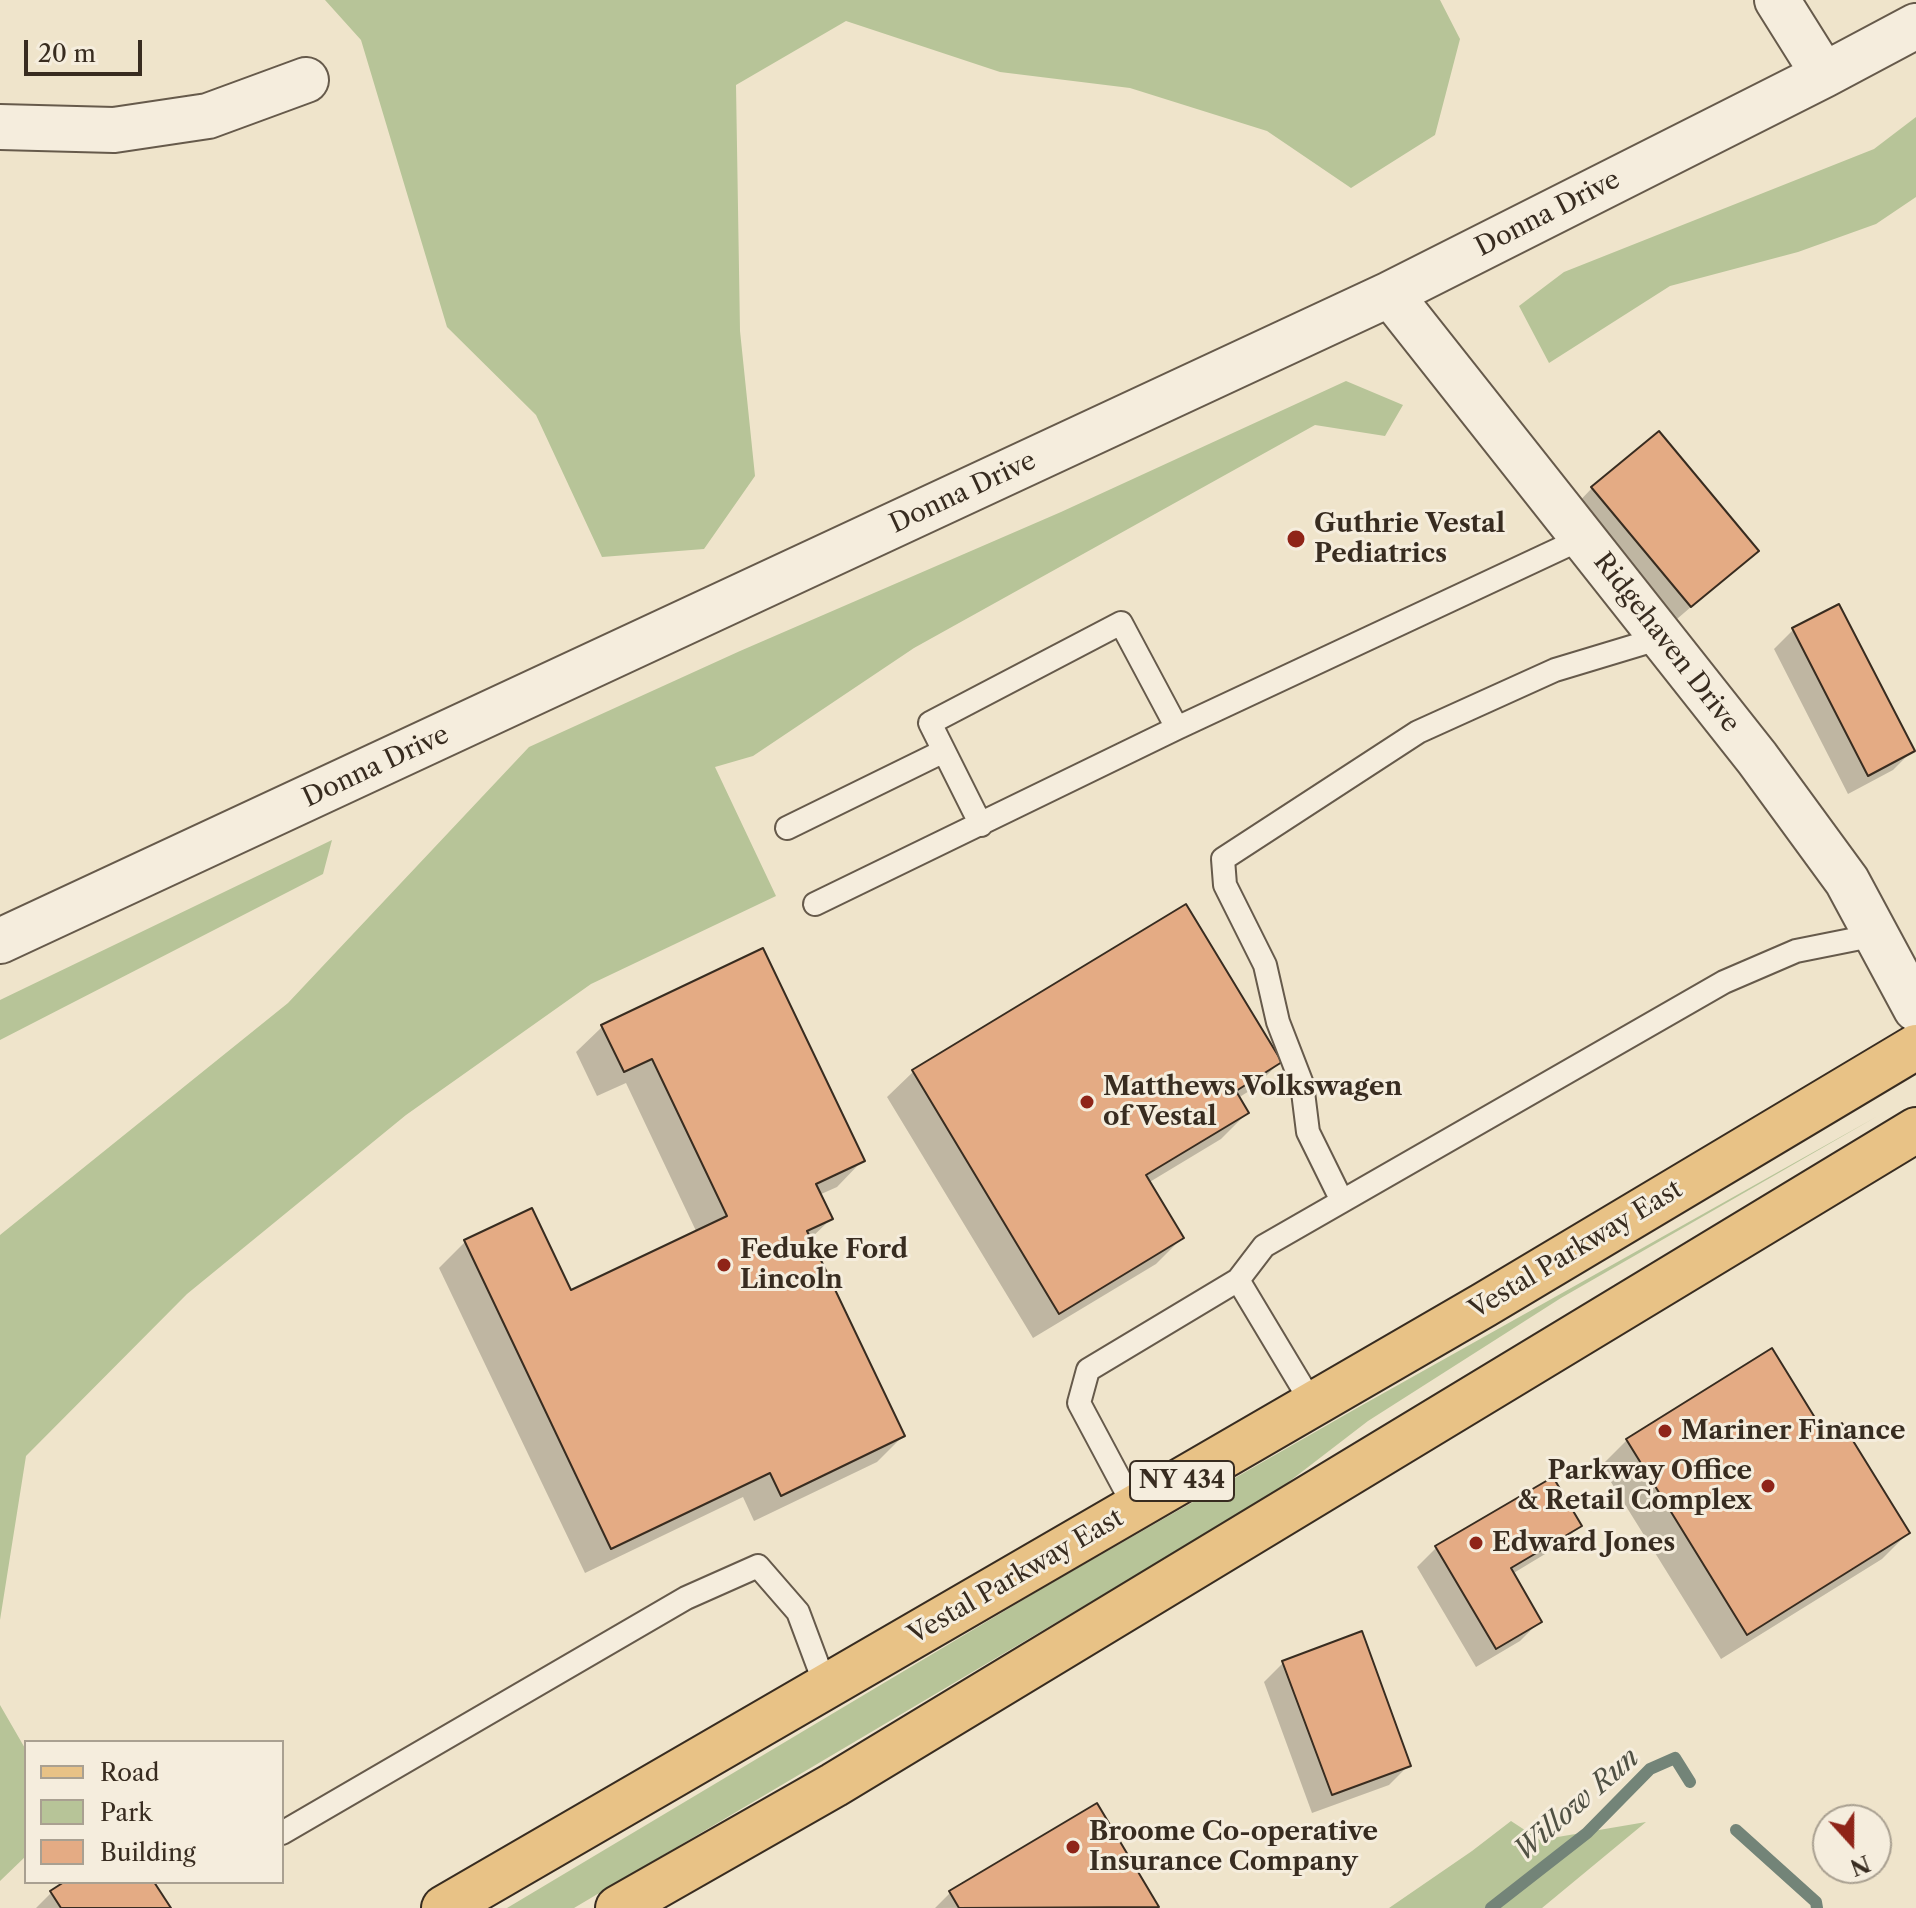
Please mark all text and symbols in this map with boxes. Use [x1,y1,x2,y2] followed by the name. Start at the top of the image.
[28,24,146,74] scale bar
[38,39,96,68] text: 20 m
[1471,164,1625,264] street label: Donna Drive
[885,446,1041,540] street label: Donna Drive
[1314,508,1505,570] place label: Guthrie Vestal Pediatrics
[1285,528,1307,550] marker: Guthrie Vestal Pediatrics
[1586,547,1746,739] street label: Ridgehaven Drive
[298,720,454,814] street label: Donna Drive
[1103,1071,1402,1132] place label: Matthews Volkswagen of Vestal
[1078,1093,1096,1111] marker: Matthews Volkswagen of Vestal
[1464,1174,1688,1326] street label: Vestal Parkway East
[740,1234,908,1296] place label: Feduke Ford Lincoln
[715,1256,733,1274] marker: Feduke Ford Lincoln
[1681,1415,1905,1447] place label: Mariner Finance
[1656,1422,1674,1440] marker: Mariner Finance
[1517,1455,1752,1516] place label: Parkway Office & Retail Complex
[1130,1461,1234,1501] road number: NY 434
[1759,1477,1777,1495] marker: Parkway Office & Retail Complex
[903,1503,1129,1651] street label: Vestal Parkway East
[1492,1527,1675,1559] place label: Edward Jones
[1467,1534,1485,1552] marker: Edward Jones
[24,1740,284,1884] legend
[1508,1742,1646,1868] water label: Willow Run
[100,1758,159,1787] text: Road
[100,1798,152,1827] text: Park
[1812,1804,1892,1884] north arrow
[1089,1816,1378,1878] place label: Broome Co-operative Insurance Company
[100,1838,196,1867] text: Building
[1064,1838,1082,1856] marker: Broome Co-operative Insurance Company
[1846,1849,1874,1881] text: N

